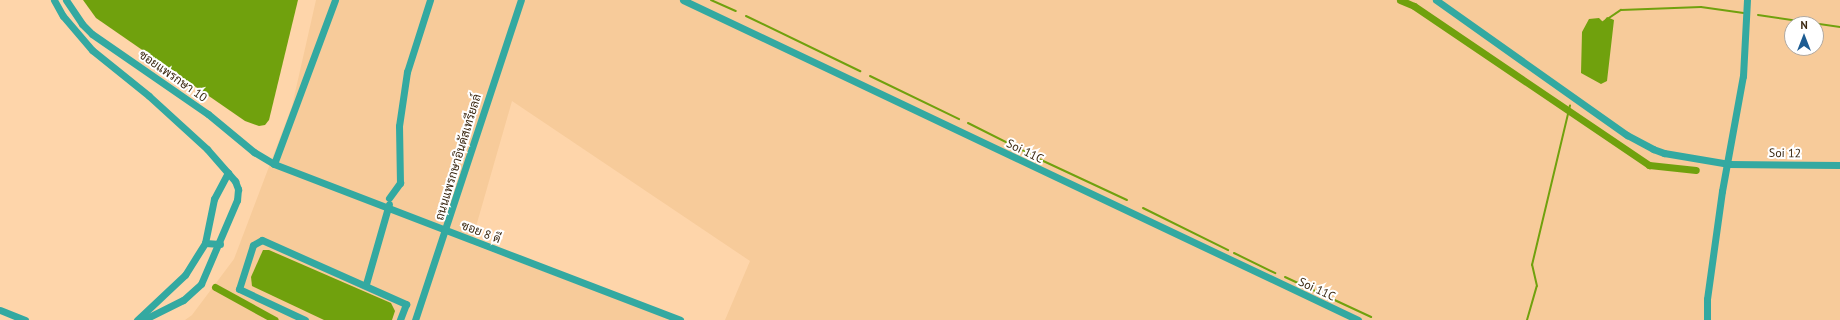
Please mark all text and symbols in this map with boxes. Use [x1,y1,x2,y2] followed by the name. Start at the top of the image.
[1784,16,1824,56] north arrow
[1800,18,1808,32] text: N
[136,47,210,105] street label: ซอยแพรกษา 10
[432,92,484,222] street label: ถนนแพรกษาอินดัสเทรียลล์
[1004,136,1046,166] street label: Soi 11C
[1769,146,1801,160] street label: Soi 12
[459,218,503,246] street label: ซอย 8 ดี
[1296,274,1338,304] street label: Soi 11C

